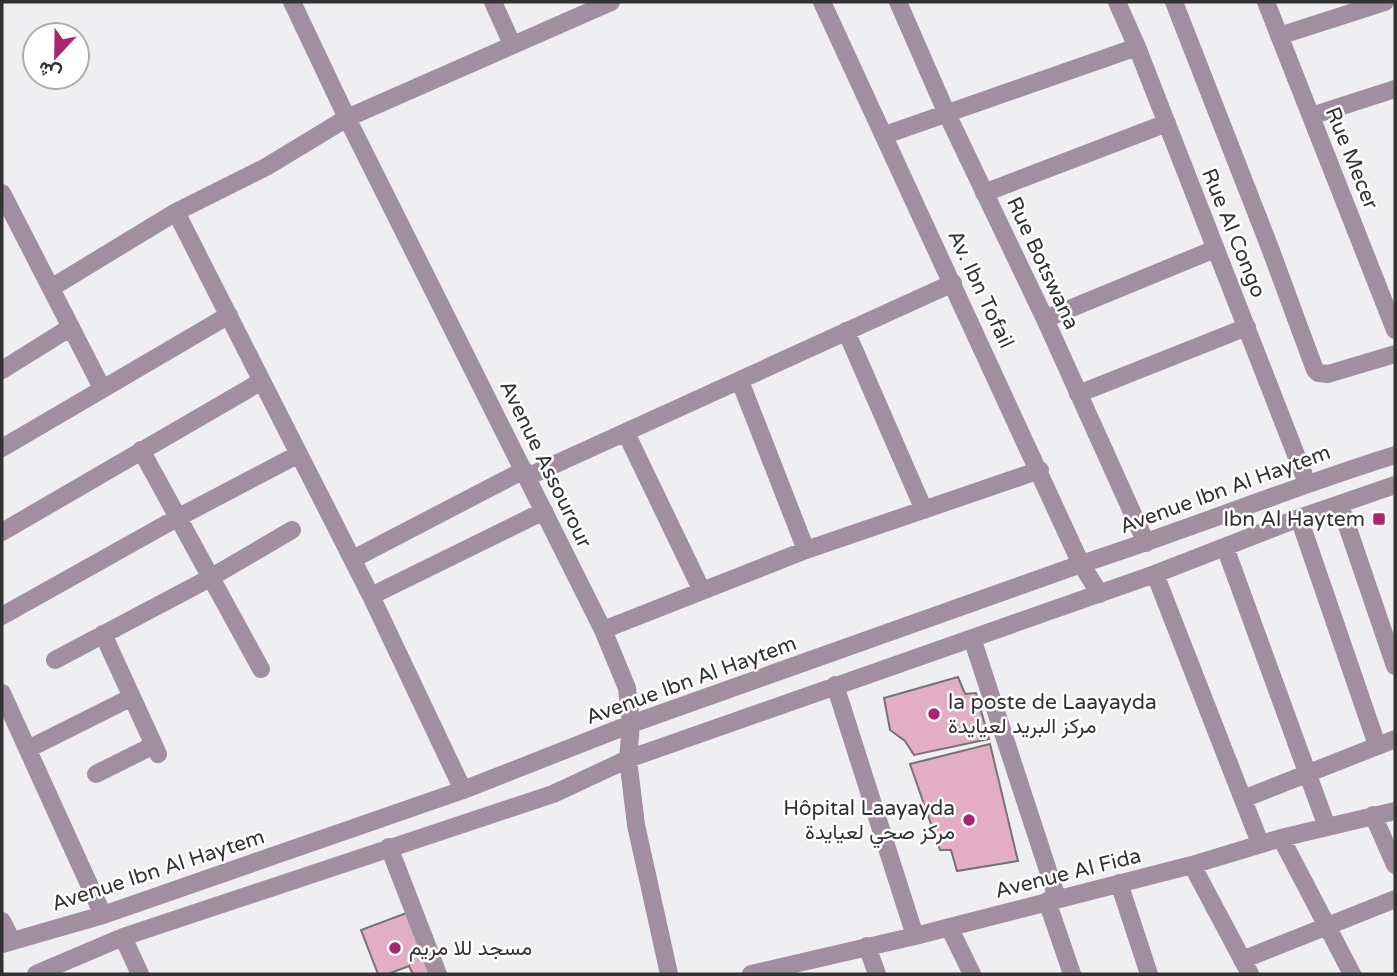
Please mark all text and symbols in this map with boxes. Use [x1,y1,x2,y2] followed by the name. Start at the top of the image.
[21,21,91,91] north arrow
[35,56,65,85] text: ش
[1320,103,1383,213] street label: Rue Mecer
[1196,165,1271,301] street label: Rue Al Congo
[1001,193,1084,333] street label: Rue Botswana
[942,226,1019,352] street label: Av. Ibn Tofail
[494,376,597,552] street label: Avenue Assourour
[1116,439,1334,539] street label: Avenue Ibn Al Haytem
[1223,506,1365,532] place label: Ibn Al Haytem
[1371,511,1387,527] marker: Ibn Al Haytem
[582,631,800,730] street label: Avenue Ibn Al Haytem
[948,690,1157,739] place label: la poste de Laayayda مركز البريد لعيايدة
[926,706,942,722] marker: la poste de Laayayda مركز البريد لعيايدة
[783,796,955,849] place label: Hôpital Laayayda مركز صحي لعيايدة
[961,812,977,828] marker: Hôpital Laayayda مركز صحي لعيايدة
[49,824,268,917] street label: Avenue Ibn Al Haytem
[992,843,1144,904] street label: Avenue Al Fida
[409,936,532,962] place label: مسجد للا مريم
[387,940,403,956] marker: مسجد للا مريم

